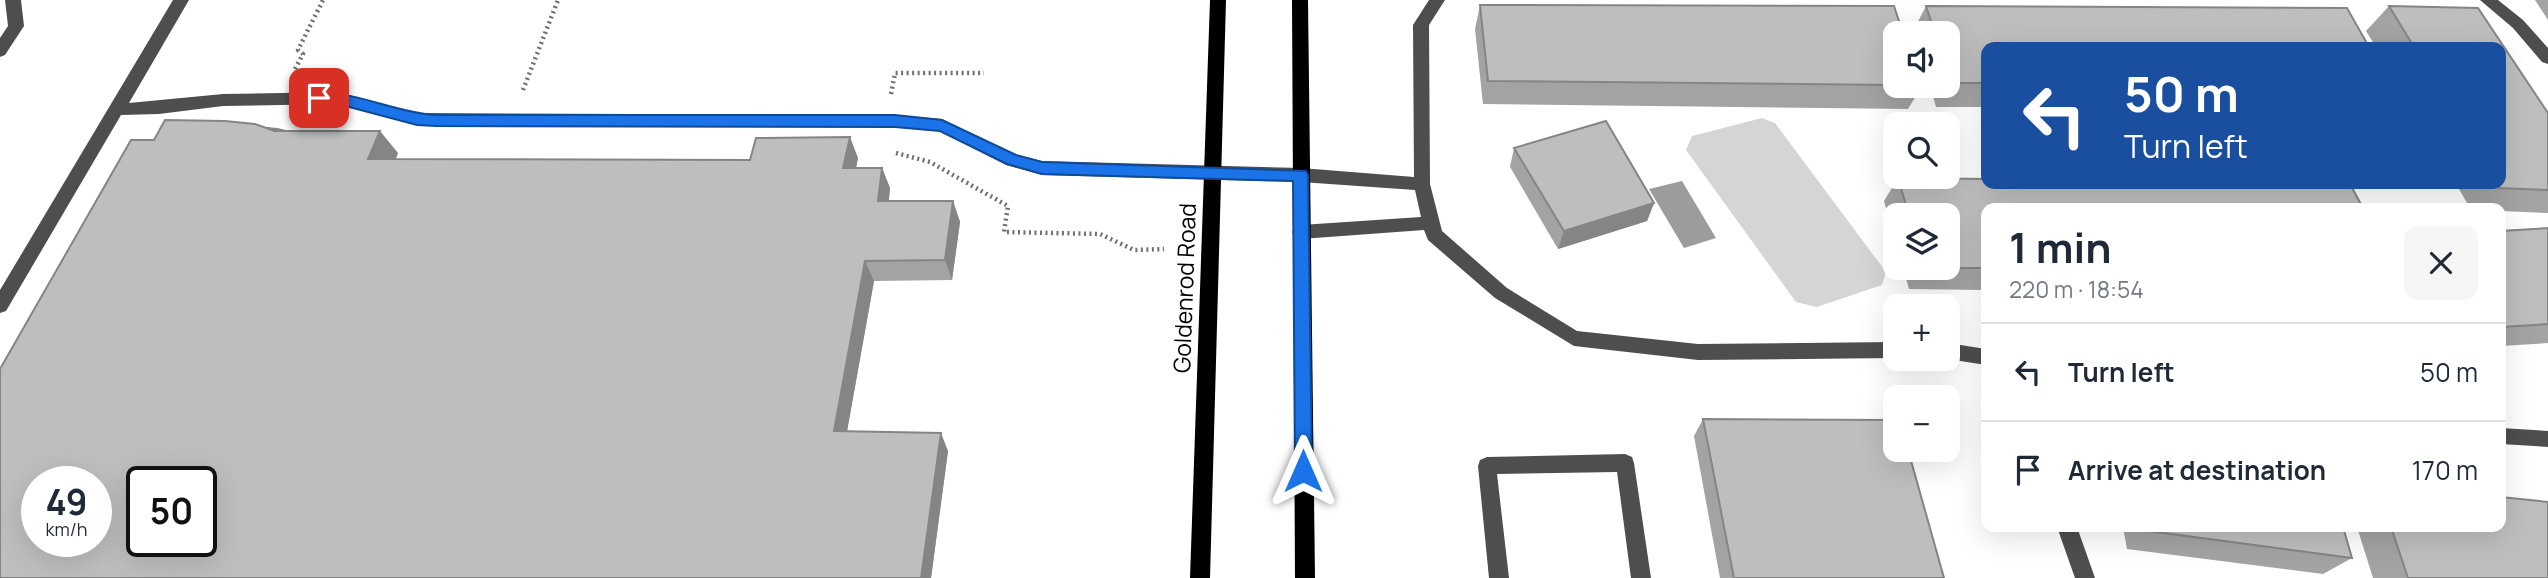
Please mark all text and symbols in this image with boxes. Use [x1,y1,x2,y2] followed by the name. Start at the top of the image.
[1883,21,1960,462] map controls
[1883,21,1960,98] button: sound
[2124,60,2239,127] text: 50 m
[289,68,349,128] pin
[2009,70,2100,161] icon: left
[300,79,338,117] icon: arrive
[1883,112,1960,189] button: search
[2124,124,2248,168] text: Turn left
[1165,202,1203,373] street label: Goldenrod Road
[1883,203,1960,280] button: layers
[2009,218,2112,276] text: 1 min
[2404,226,2478,300] button: close
[2009,273,2144,305] text: 220 m · 18:54
[1883,294,1960,371] button: +
[2009,353,2047,391] icon: left
[2068,354,2175,390] text: Turn left
[2420,354,2478,390] text: 50 m
[1883,385,1960,462] button: −
[1266,434,1340,508] position arrow
[2009,451,2047,489] icon: arrive
[2068,452,2326,488] text: Arrive at destination
[2412,452,2478,488] text: 170 m
[126,466,217,557] speed limit sign: 50
[45,478,88,526] text: 49
[46,517,87,541] text: km/h

